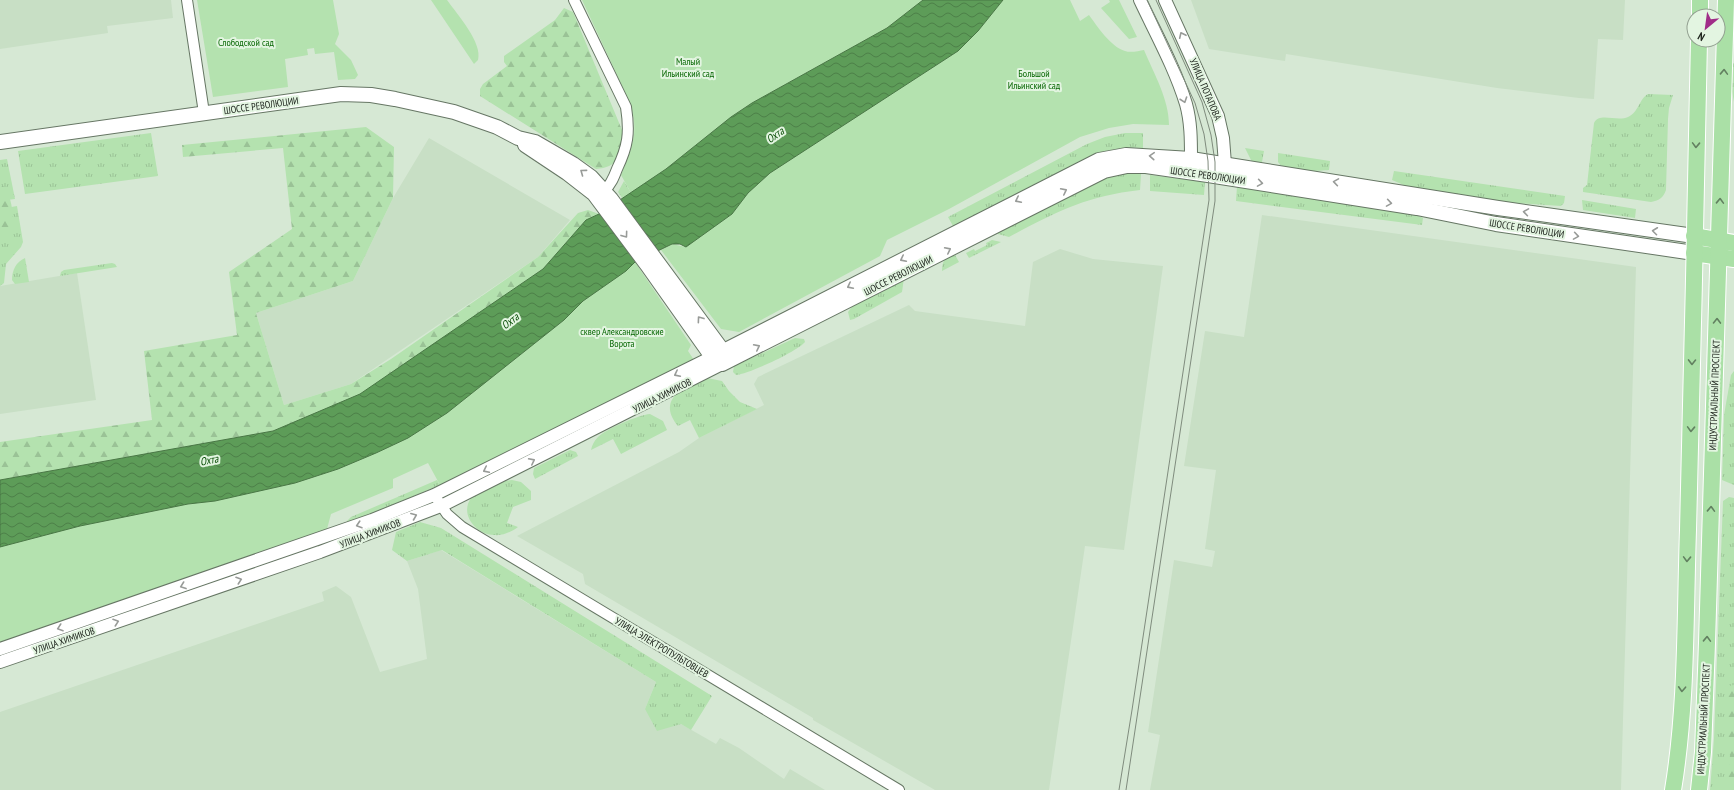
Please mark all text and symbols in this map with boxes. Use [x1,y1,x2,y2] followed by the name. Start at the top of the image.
[1686,8,1726,48] north arrow
[1695,29,1707,44] text: N
[1179,32,1187,40] one-way arrow
[218,36,274,49] park label: Слободской сад
[662,55,715,80] park label: Малый Ильинский сад
[1187,56,1225,122] street label: УЛИЦА ПОТАПОВА
[1008,67,1061,92] park label: Большой Ильинский сад
[1720,69,1728,75] one-way arrow
[223,94,299,117] street label: ШОССЕ РЕВОЛЮЦИИ
[1179,96,1187,103] one-way arrow
[763,124,787,146] water label: Охта
[1692,142,1700,148] one-way arrow
[1149,151,1155,160] one-way arrow
[1170,164,1246,187] street label: ШОССЕ РЕВОЛЮЦИИ
[580,169,587,177] one-way arrow
[1257,178,1263,187] one-way arrow
[1333,178,1339,187] one-way arrow
[1059,188,1067,196] one-way arrow
[1015,196,1023,203] one-way arrow
[1386,198,1392,207] one-way arrow
[1716,198,1724,204] one-way arrow
[1523,208,1529,217] one-way arrow
[1489,216,1565,241] street label: ШОССЕ РЕВОЛЮЦИИ
[1652,227,1658,236] one-way arrow
[620,231,628,238] one-way arrow
[1573,231,1579,240] one-way arrow
[943,247,951,255] one-way arrow
[862,253,935,298] street label: ШОССЕ РЕВОЛЮЦИИ
[900,254,908,262] one-way arrow
[847,281,854,289] one-way arrow
[498,310,522,332] water label: Охта
[698,317,705,324] one-way arrow
[1712,318,1721,324] one-way arrow
[580,325,664,350] park label: сквер Александровские Ворота
[1706,339,1723,451] street label: ИНДУСТРИАЛЬНЫЙ ПРОСПЕКТ
[752,344,760,351] one-way arrow
[1688,359,1696,365] one-way arrow
[674,369,682,377] one-way arrow
[631,375,694,416] street label: УЛИЦА ХИМИКОВ
[1687,426,1695,432] one-way arrow
[199,451,220,469] water label: Охта
[527,458,535,466] one-way arrow
[483,465,490,472] one-way arrow
[1707,506,1715,512] one-way arrow
[411,513,418,521] one-way arrow
[338,516,403,551] street label: УЛИЦА ХИМИКОВ
[356,520,363,529] one-way arrow
[1683,556,1691,562] one-way arrow
[236,576,243,585] one-way arrow
[180,581,187,590] one-way arrow
[613,614,711,681] street label: УЛИЦА ЭЛЕКТРОПУЛЬТОВЦЕВ
[113,618,120,627] one-way arrow
[57,623,64,632] one-way arrow
[32,624,97,657] street label: УЛИЦА ХИМИКОВ
[1703,636,1712,642] one-way arrow
[1694,663,1713,775] street label: ИНДУСТРИАЛЬНЫЙ ПРОСПЕКТ
[1678,686,1687,692] one-way arrow

